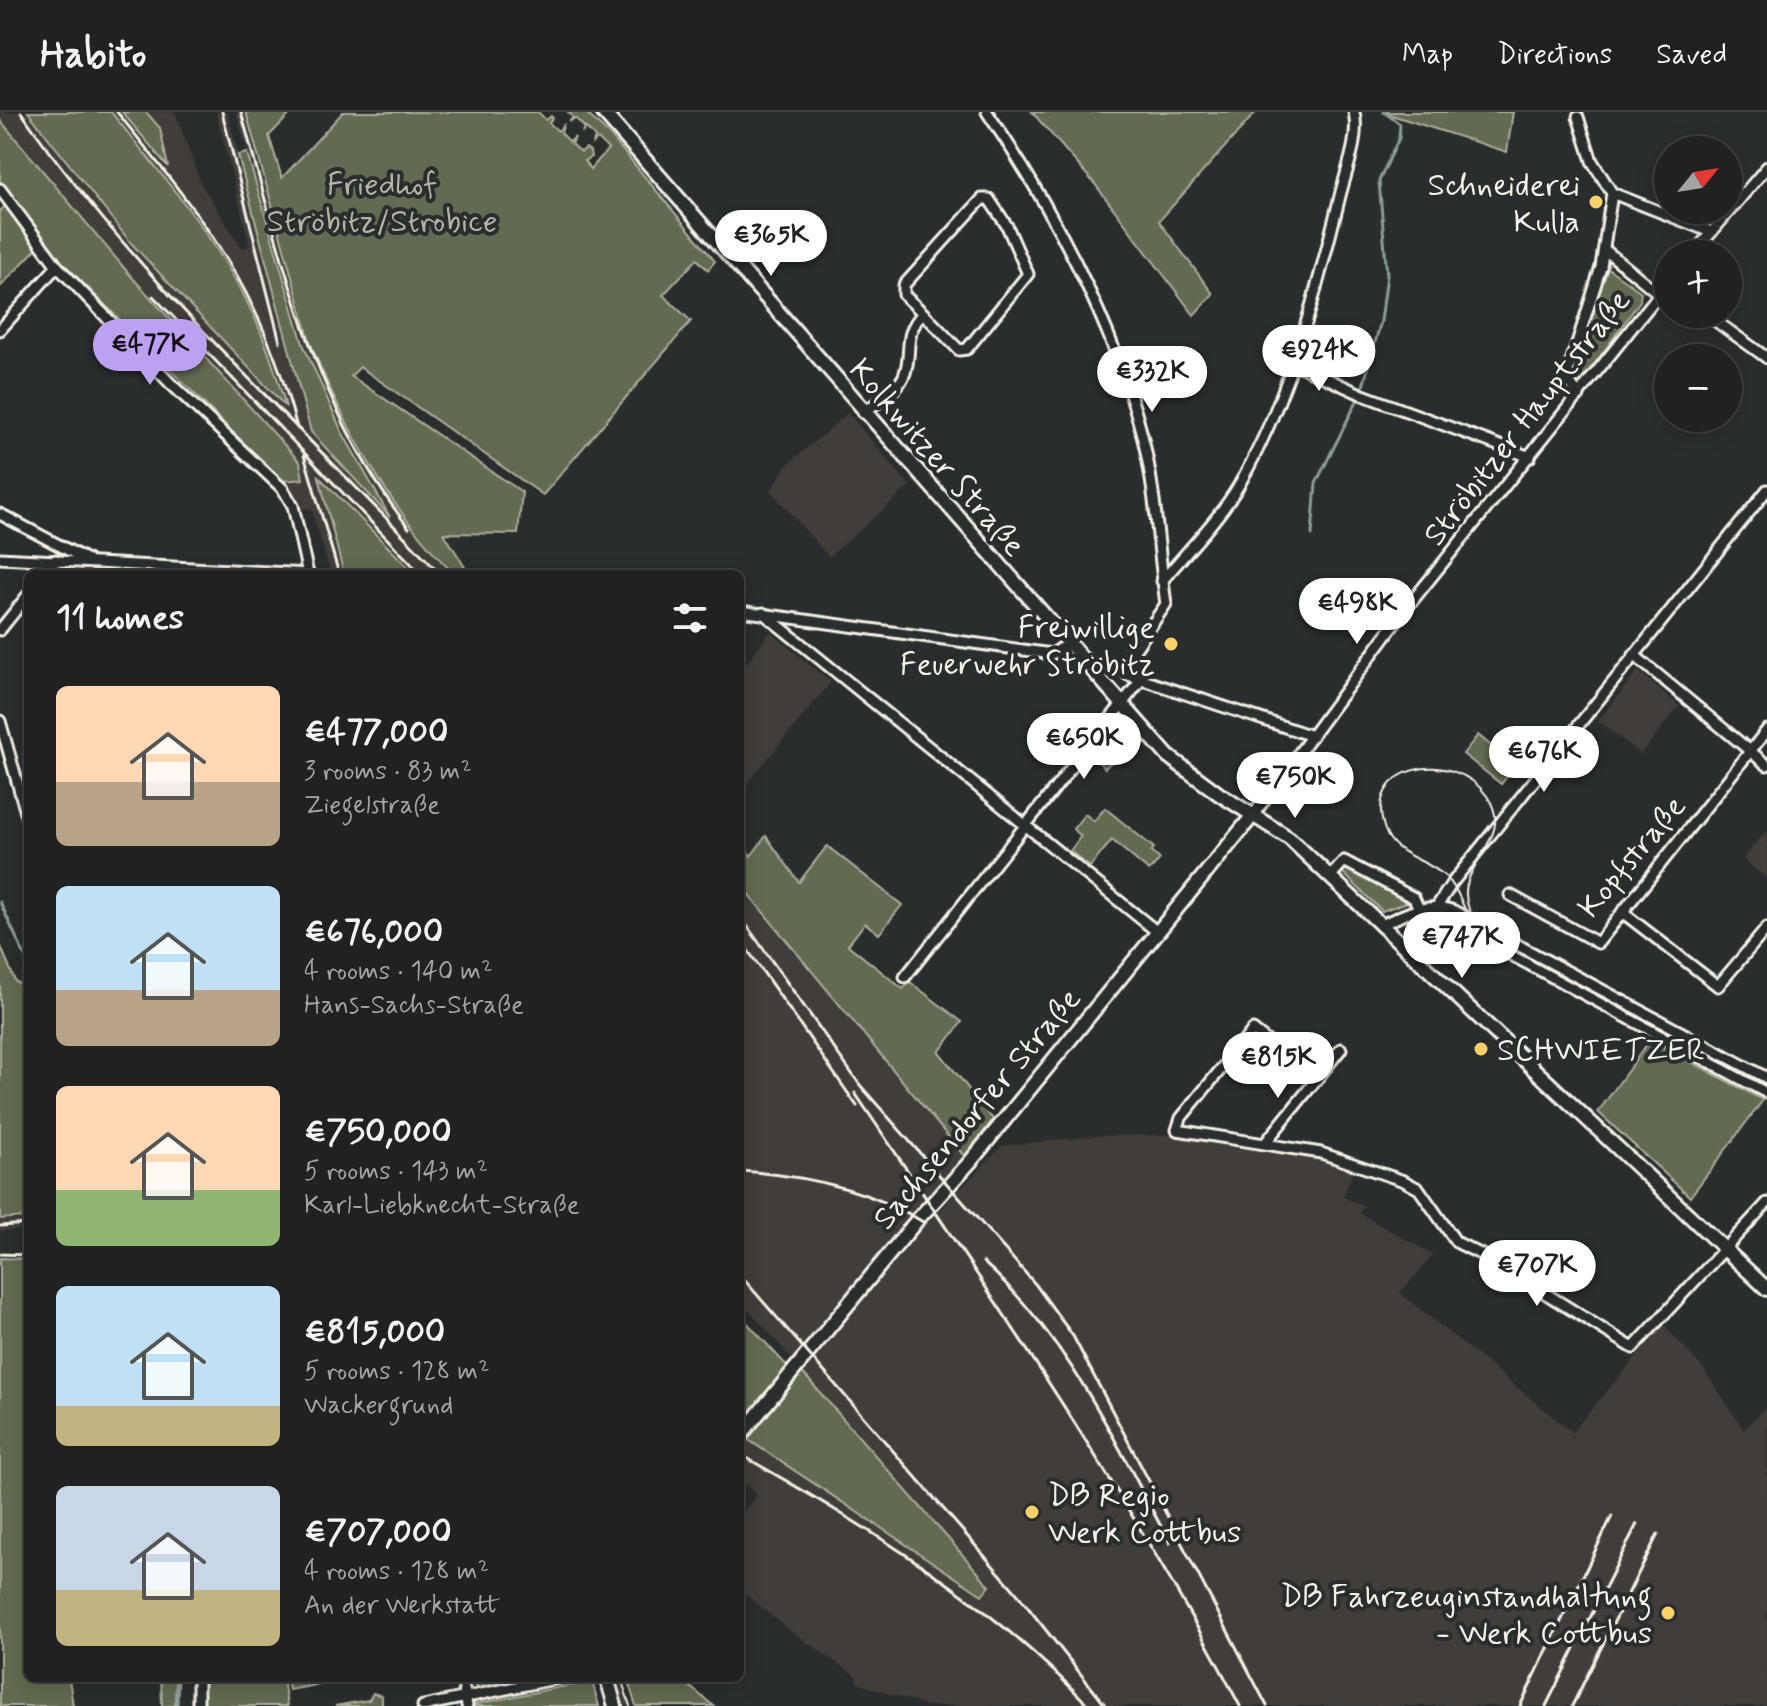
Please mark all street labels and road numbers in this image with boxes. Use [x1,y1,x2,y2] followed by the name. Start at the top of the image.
[1414,282,1641,555] street label: Ströbitzer Hauptstraße
[839,350,1034,566] street label: Kolkwitzer Straße
[1569,787,1696,927] street label: Kopfstraße
[864,980,1091,1239] street label: Sachsendorfer Straße

